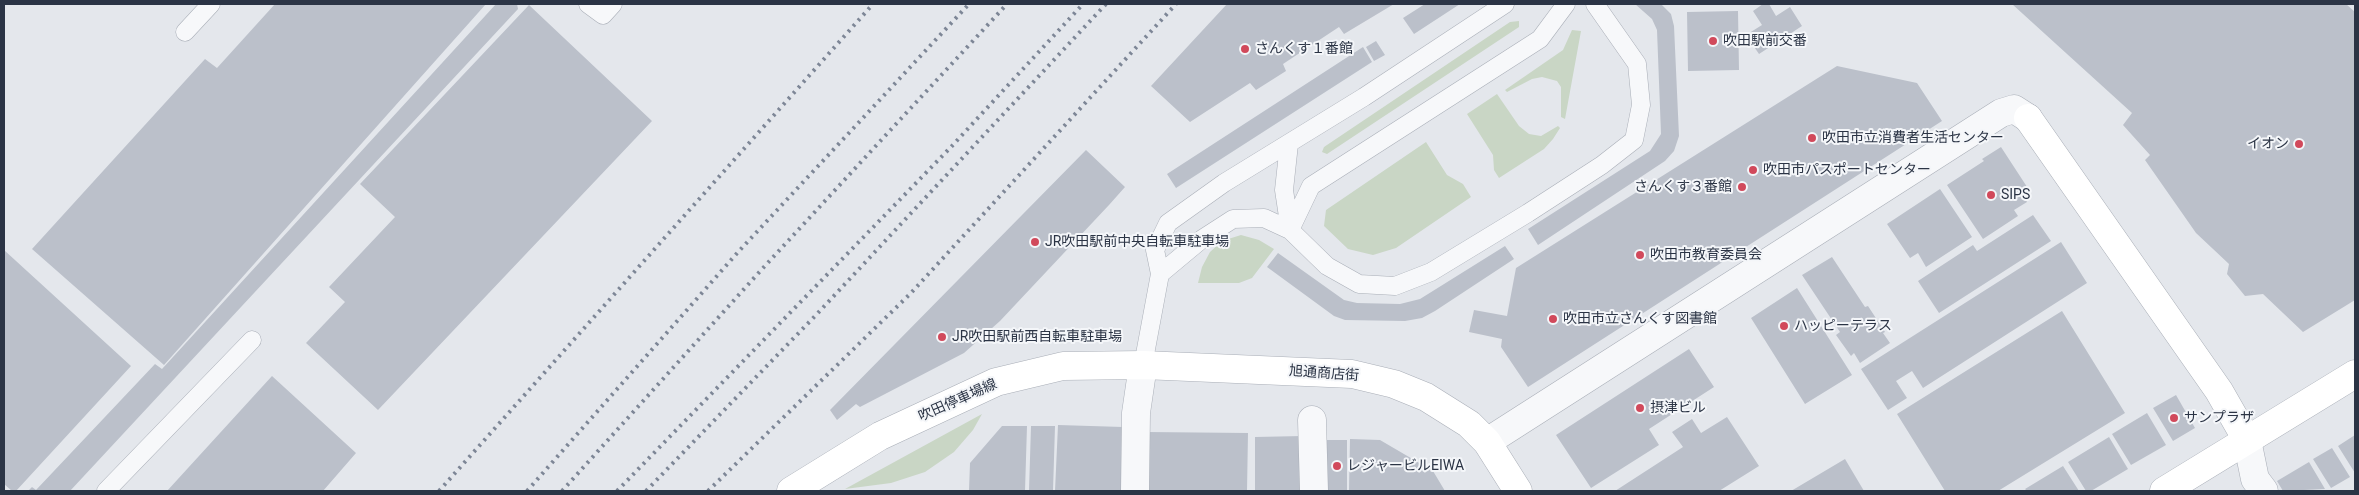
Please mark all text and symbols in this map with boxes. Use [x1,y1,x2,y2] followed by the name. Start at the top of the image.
[1723,33,1807,49] place label: 吹田駅前交番
[1707,35,1719,47] marker: 吹田駅前交番
[1255,41,1353,57] place label: さんくす１番館
[1239,43,1251,55] marker: さんくす１番館
[1822,130,2004,146] place label: 吹田市立消費者生活センター
[1806,132,1818,144] marker: 吹田市立消費者生活センター
[2247,136,2289,152] place label: イオン
[2293,138,2305,150] marker: イオン
[1763,162,1931,178] place label: 吹田市パスポートセンター
[1747,164,1759,176] marker: 吹田市パスポートセンター
[1634,179,1732,195] place label: さんくす３番館
[1736,181,1748,193] marker: さんくす３番館
[2001,187,2030,203] place label: SIPS
[1985,189,1997,201] marker: SIPS
[1045,234,1229,250] place label: JR吹田駅前中央自転車駐車場
[1029,236,1041,248] marker: JR吹田駅前中央自転車駐車場
[1650,247,1762,263] place label: 吹田市教育委員会
[1634,249,1646,261] marker: 吹田市教育委員会
[1563,311,1717,327] place label: 吹田市立さんくす図書館
[1547,313,1559,325] marker: 吹田市立さんくす図書館
[1794,318,1892,334] place label: ハッピーテラス
[1778,320,1790,332] marker: ハッピーテラス
[952,329,1122,345] place label: JR吹田駅前西自転車駐車場
[936,331,948,343] marker: JR吹田駅前西自転車駐車場
[1288,363,1360,385] street label: 旭通商店街
[916,376,1000,426] street label: 吹田停車場線
[1650,400,1706,416] place label: 摂津ビル
[1634,402,1646,414] marker: 摂津ビル
[2184,410,2254,426] place label: サンプラザ
[2168,412,2180,424] marker: サンプラザ
[1347,458,1464,474] place label: レジャービルEIWA
[1331,460,1343,472] marker: レジャービルEIWA

